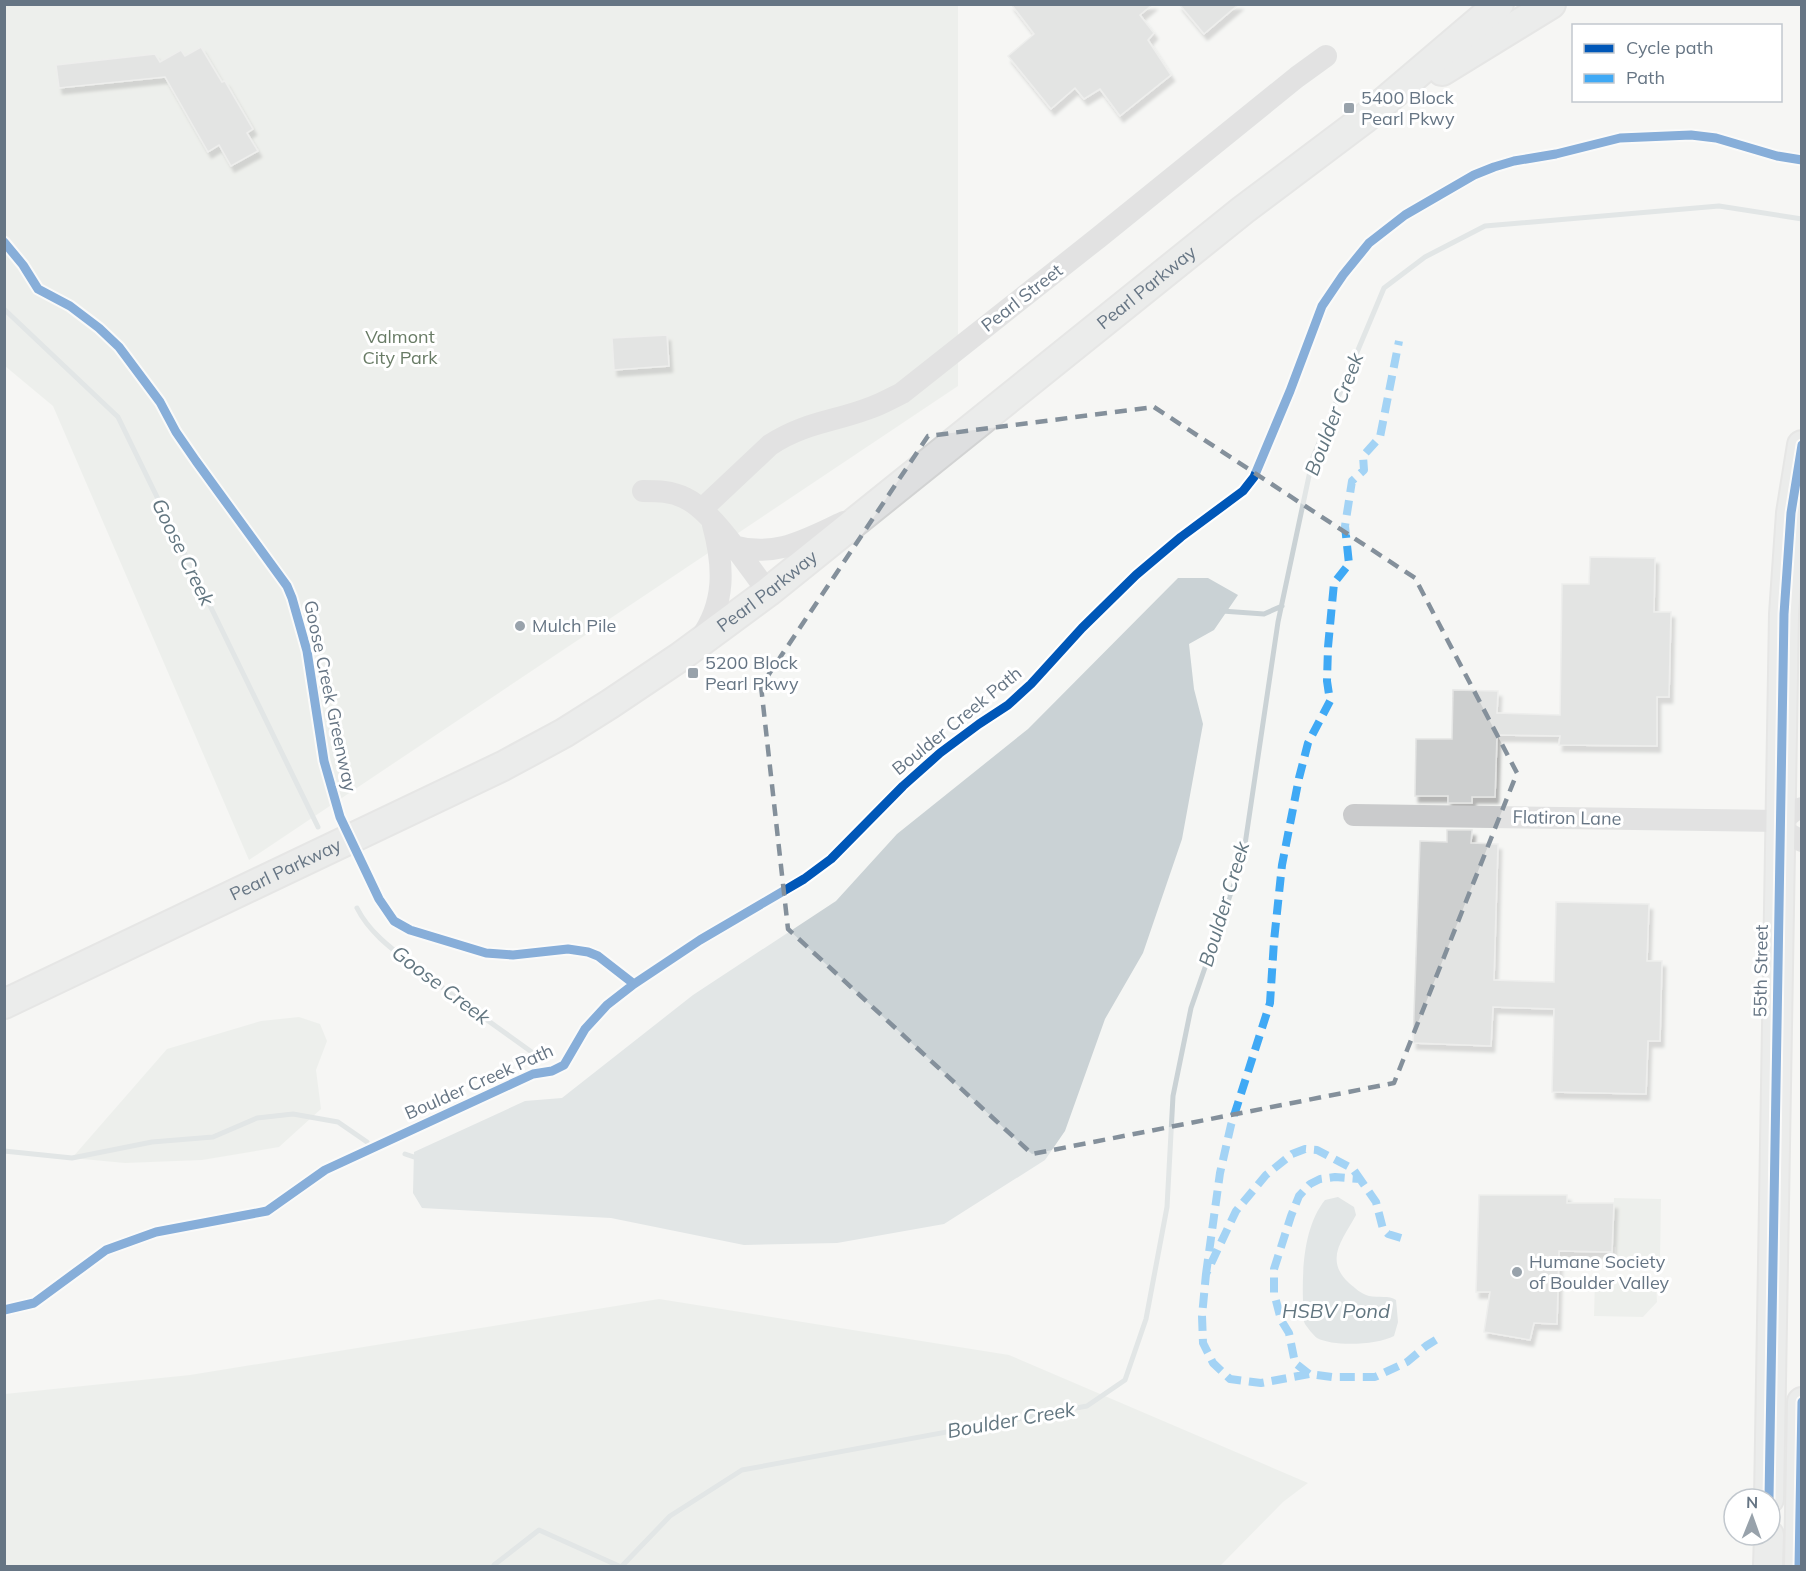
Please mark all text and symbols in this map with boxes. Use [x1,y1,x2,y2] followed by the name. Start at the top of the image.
[1572,24,1782,102] legend
[1626,36,1713,59] text: Cycle path
[1626,66,1665,89] text: Path
[1361,86,1455,130] place label: 5400 Block Pearl Pkwy
[1342,101,1356,115] marker: 5400 Block Pearl Pkwy
[1092,240,1201,334] street label: Pearl Parkway
[976,259,1067,337] street label: Pearl Street
[362,325,438,369] park label: Valmont City Park
[1299,348,1369,479] water label: Boulder Creek
[147,494,220,610] water label: Goose Creek
[712,545,822,637] street label: Pearl Parkway
[299,598,362,794] street label: Goose Creek Greenway
[532,614,616,637] place label: Mulch Pile
[513,619,527,633] marker: Mulch Pile
[705,651,799,695] place label: 5200 Block Pearl Pkwy
[887,661,1026,780] street label: Boulder Creek Path
[686,666,700,680] marker: 5200 Block Pearl Pkwy
[1512,805,1622,830] street label: Flatiron Lane
[226,833,345,906] street label: Pearl Parkway
[1193,838,1255,969] water label: Boulder Creek
[1748,924,1773,1018] street label: 55th Street
[387,940,496,1030] water label: Goose Creek
[401,1038,557,1125] street label: Boulder Creek Path
[1529,1250,1670,1294] place label: Humane Society of Boulder Valley
[1510,1265,1524,1279] marker: Humane Society of Boulder Valley
[1282,1298,1390,1323] water label: HSBV Pond
[945,1396,1078,1443] water label: Boulder Creek
[1722,1487,1782,1547] north arrow
[1746,1492,1758,1512] text: N

